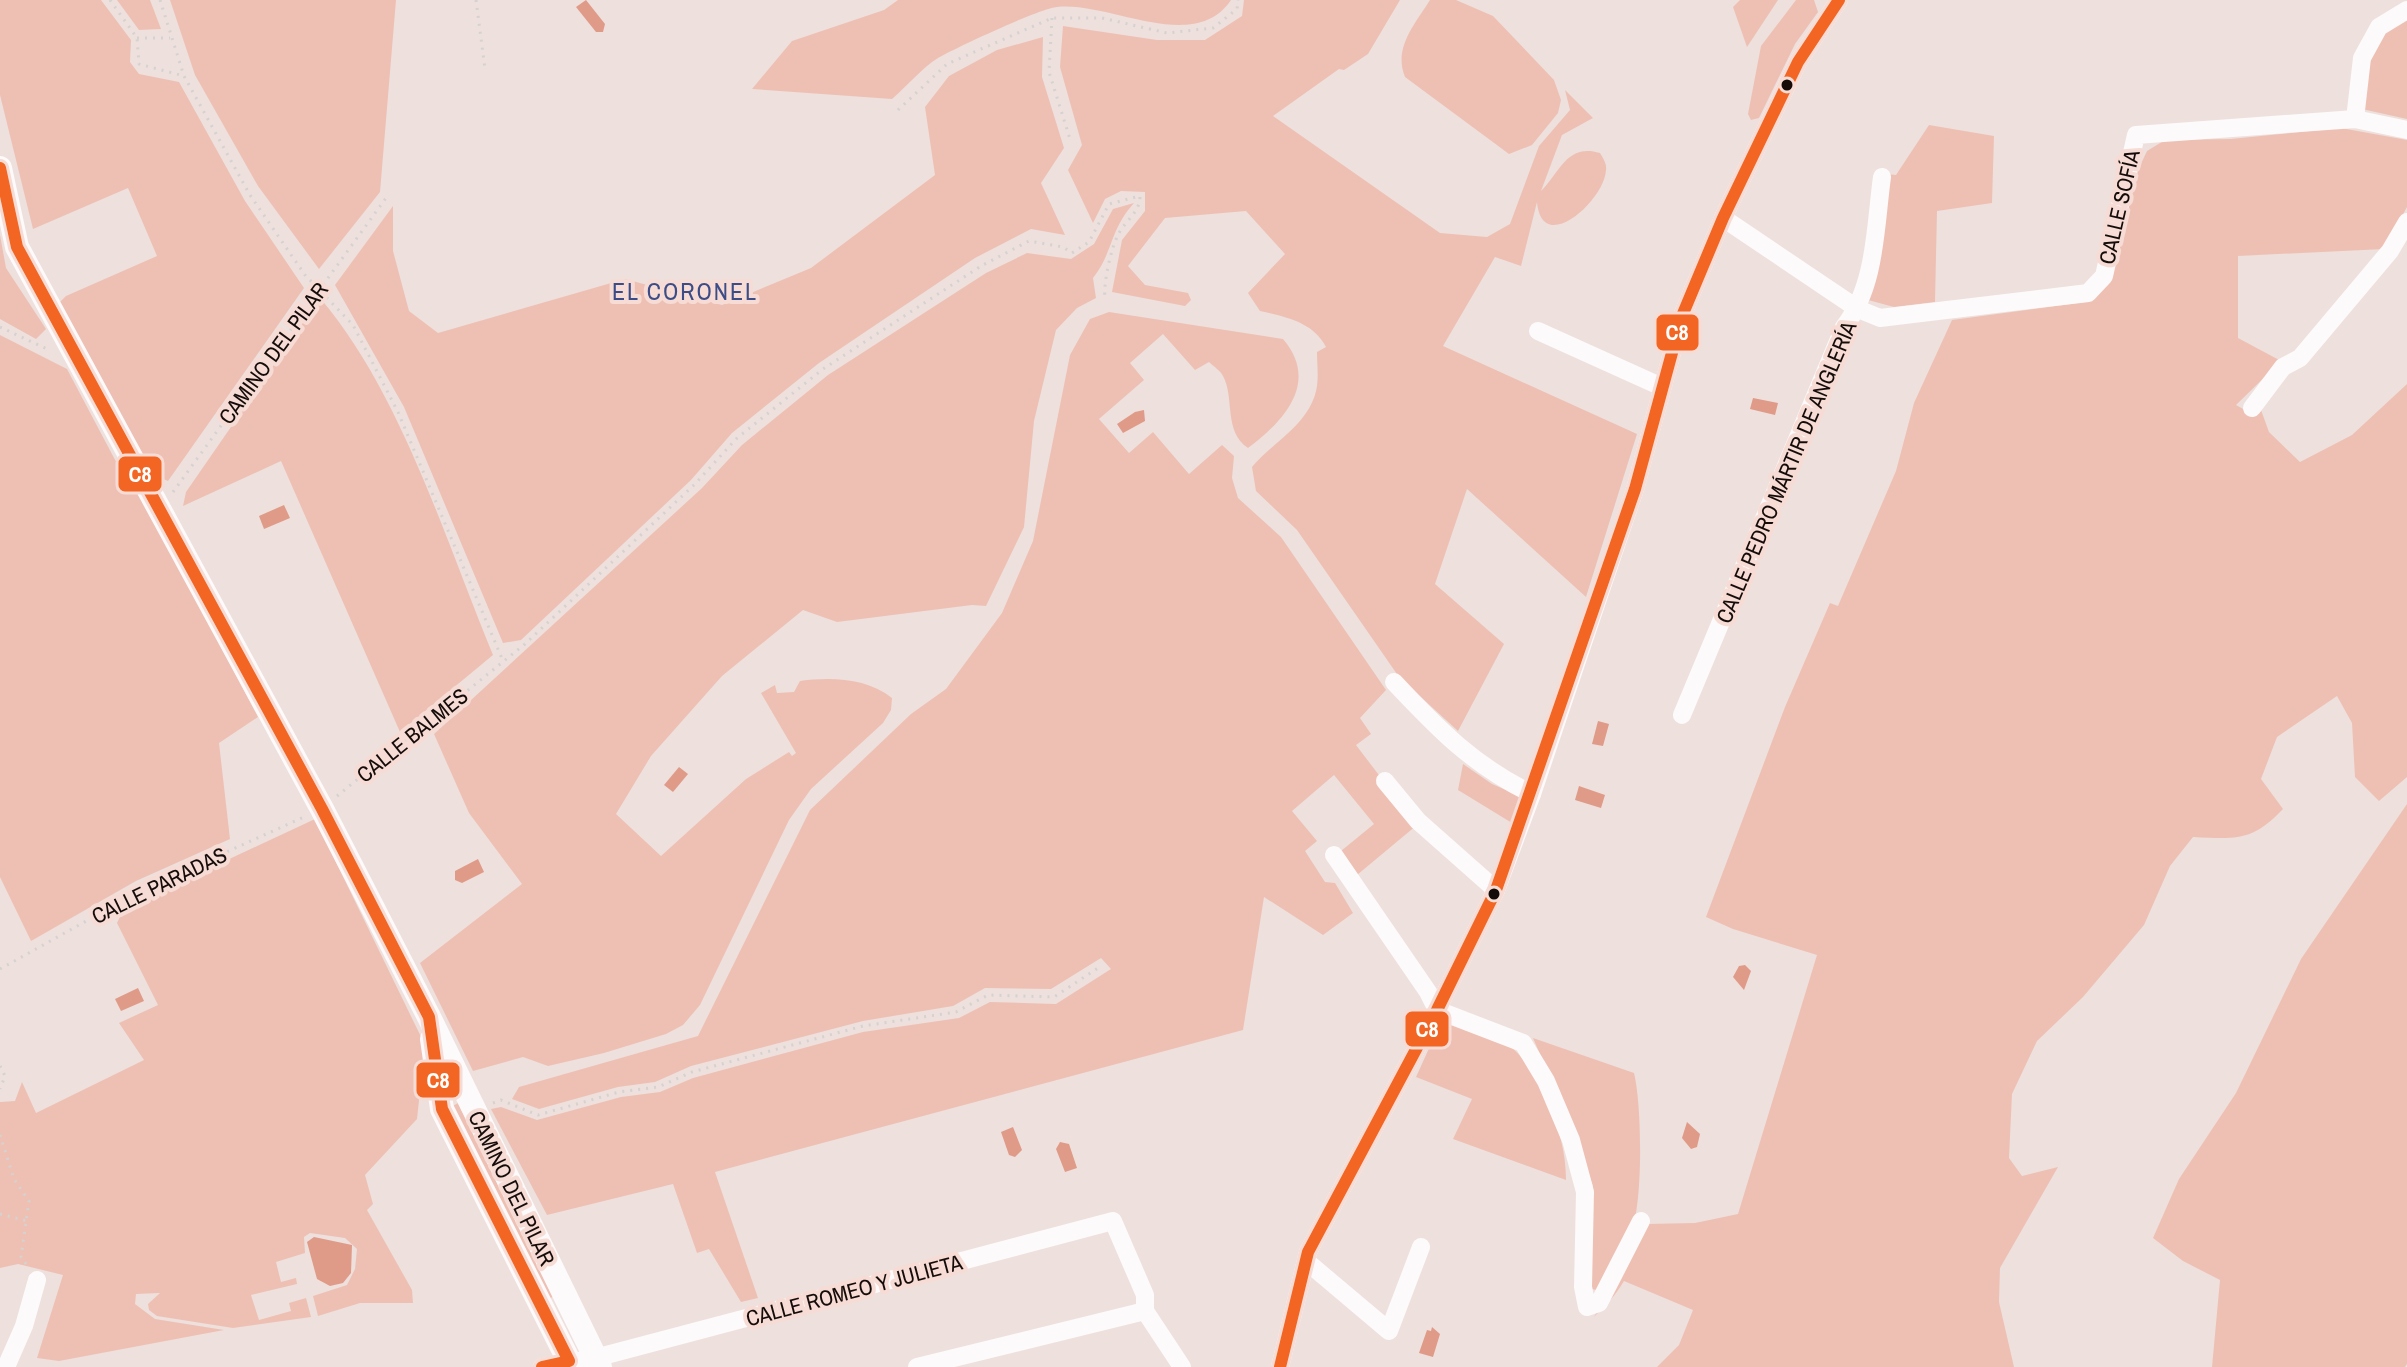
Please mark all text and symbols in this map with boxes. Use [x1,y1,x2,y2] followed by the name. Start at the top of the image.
[1779,77,1795,93] unlabelled marker
[2091,146,2147,267] street label: CALLE SOFÍA
[612,275,758,307] district label: EL CORONEL
[211,276,335,430] street label: CAMINO DEL PILAR
[1655,313,1700,352] line badge: C8
[1709,315,1864,628] street label: CALLE PEDRO MÁRTIR DE ANGLERÍA
[1665,317,1689,347] text: C8
[117,455,163,493] line badge: C8
[128,459,152,489] text: C8
[350,681,474,789] street label: CALLE BALMES
[86,839,232,931] street label: CALLE PARADAS
[1486,886,1502,902] unlabelled marker
[1404,1010,1450,1048] line badge: C8
[1415,1014,1439,1044] text: C8
[415,1061,461,1099] line badge: C8
[426,1065,450,1095] text: C8
[462,1106,562,1270] street label: CAMINO DEL PILAR
[743,1246,966,1333] street label: CALLE ROMEO Y JULIETA

